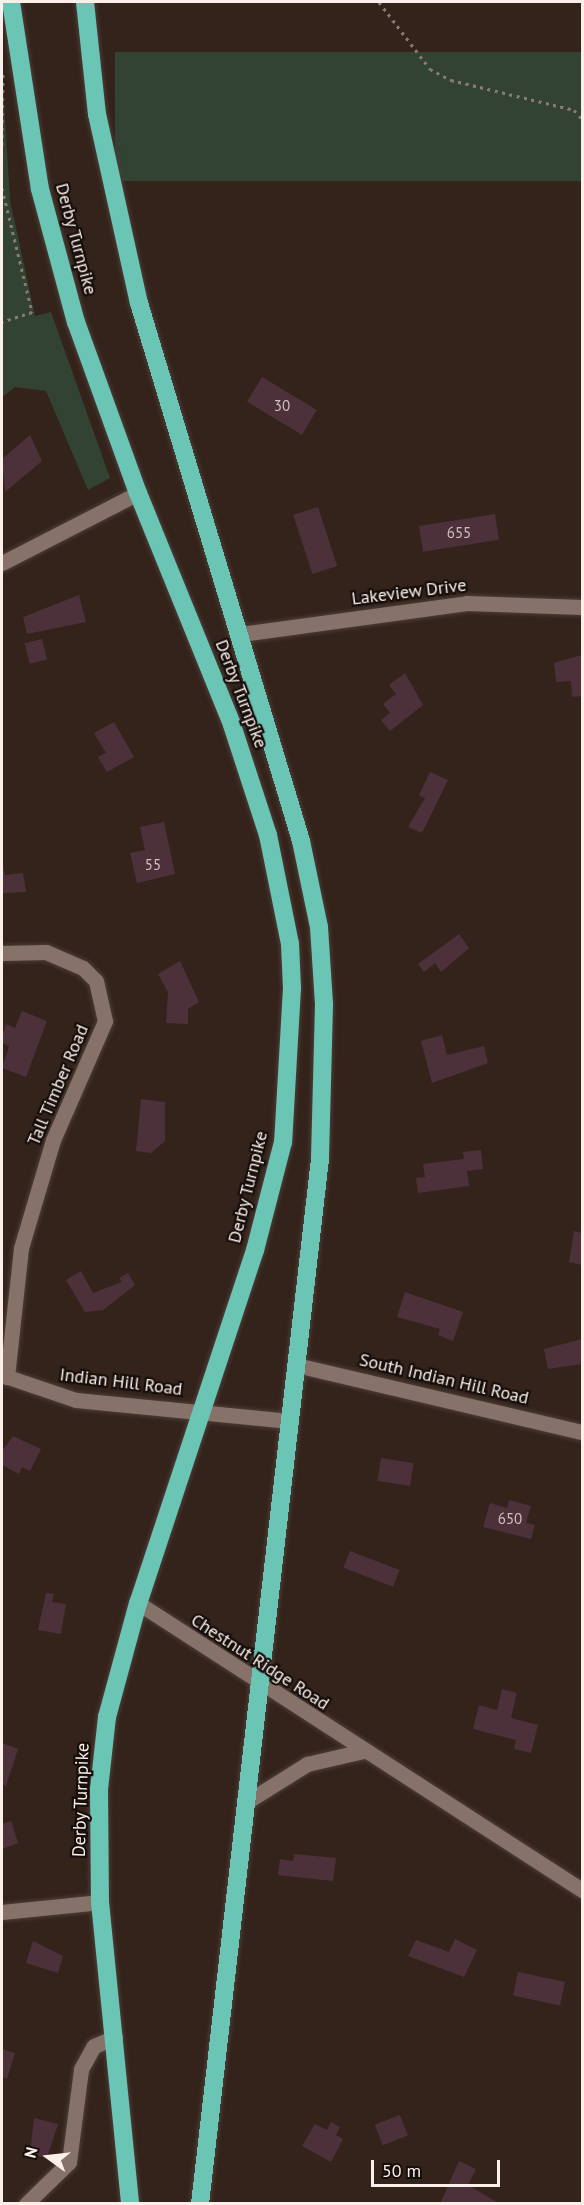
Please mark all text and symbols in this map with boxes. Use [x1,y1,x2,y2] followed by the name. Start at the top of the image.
[51,180,101,298] street label: Derby Turnpike
[274,397,290,415] house number: 30
[447,524,471,542] house number: 655
[350,574,468,610] street label: Lakeview Drive
[210,636,272,752] street label: Derby Turnpike
[145,856,161,874] house number: 55
[23,1021,93,1149] street label: Tall Timber Road
[224,1128,272,1246] street label: Derby Turnpike
[357,1349,531,1409] street label: South Indian Hill Road
[58,1364,184,1400] street label: Indian Hill Road
[498,1510,522,1528] house number: 650
[187,1609,333,1715] street label: Chestnut Ridge Road
[68,1742,94,1858] street label: Derby Turnpike
[18,2127,78,2187] north arrow
[20,2145,42,2160] text: N
[374,2148,503,2186] scale bar
[382,2159,421,2182] text: 50 m

